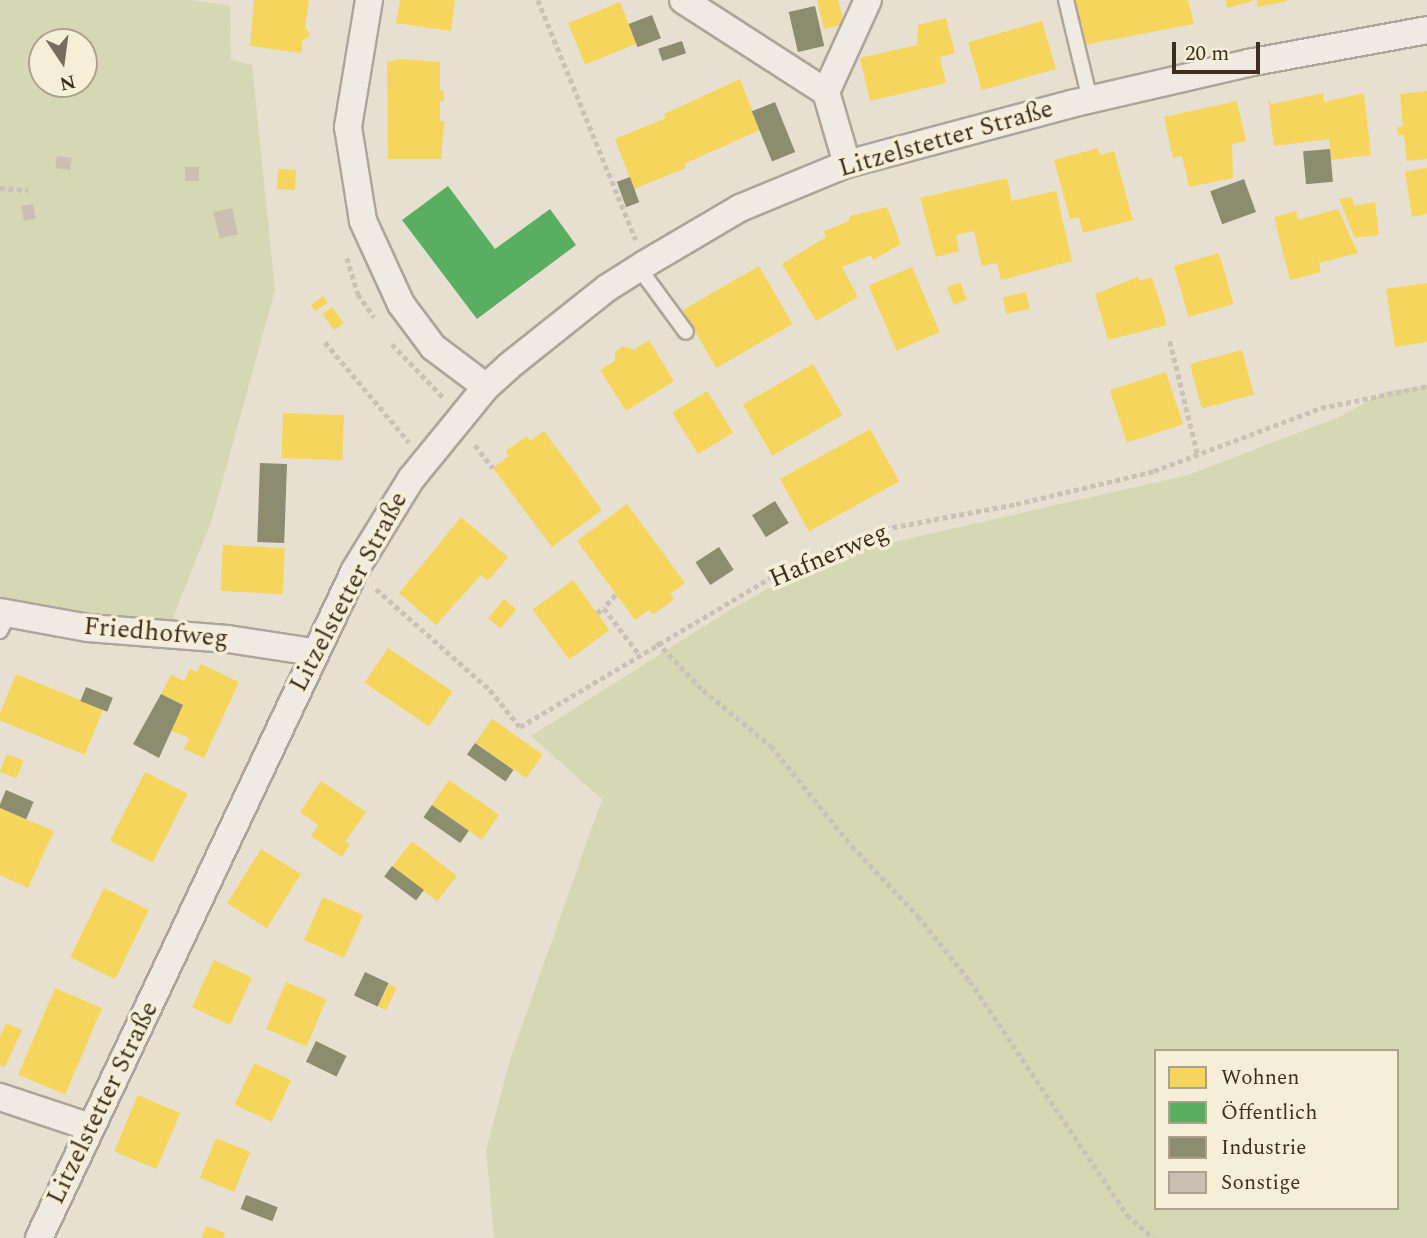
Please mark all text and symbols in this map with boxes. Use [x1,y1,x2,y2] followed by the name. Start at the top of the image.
[28,28,98,98] north arrow
[1175,28,1262,72] scale bar
[1185,38,1229,70] text: 20 m
[57,66,78,98] text: N
[835,93,1057,185] street label: Litzelstetter Straße
[283,487,415,697] street label: Litzelstetter Straße
[765,517,893,595] street label: Hafnerweg
[82,611,230,655] street label: Friedhofweg
[40,996,166,1210] street label: Litzelstetter Straße
[1154,1049,1399,1210] legend
[1221,1062,1299,1094] text: Wohnen
[1221,1097,1317,1129] text: Öffentlich
[1221,1132,1307,1164] text: Industrie
[1221,1167,1300,1199] text: Sonstige

